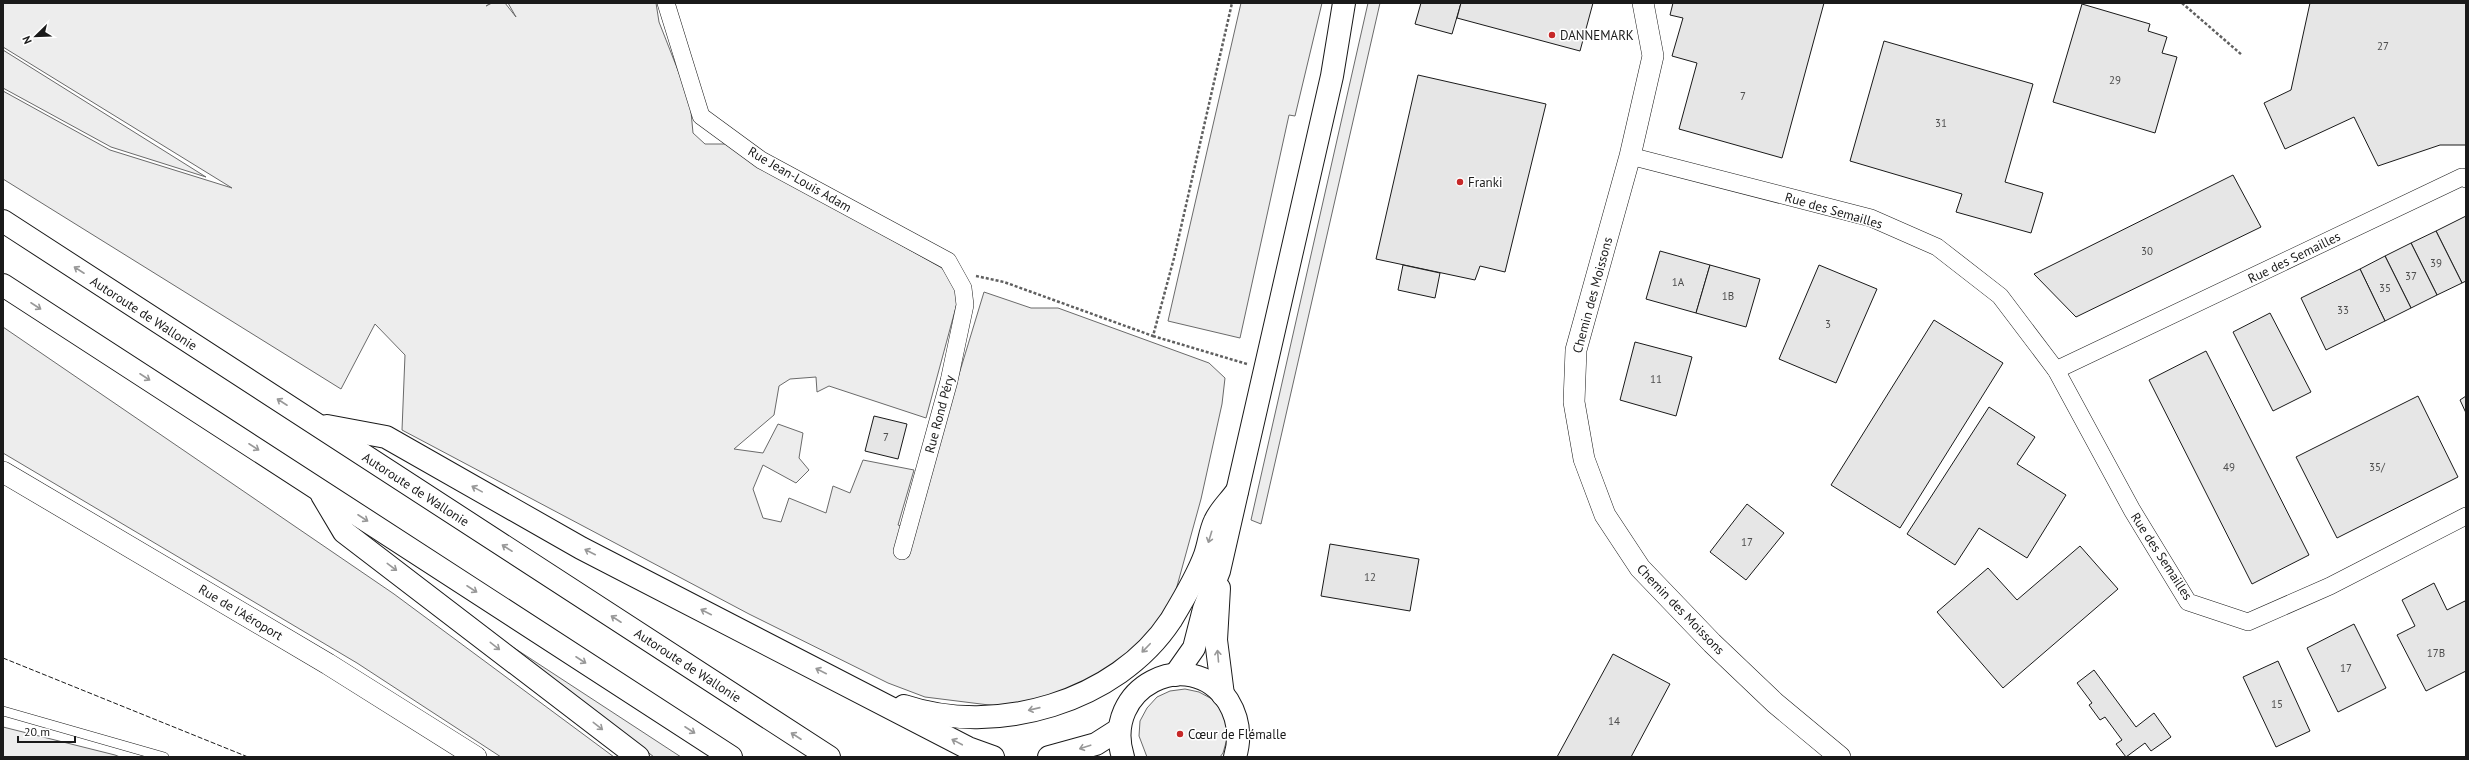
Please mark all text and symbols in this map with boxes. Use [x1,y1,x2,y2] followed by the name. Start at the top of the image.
[16,16,56,56] north arrow
[1560,27,1634,44] place label: DANNEMARK
[1547,30,1557,40] marker: DANNEMARK
[19,34,35,46] text: N
[2377,39,2389,53] house number: 27
[2109,73,2121,87] house number: 29
[1740,89,1746,103] house number: 7
[1935,116,1947,130] house number: 31
[745,143,855,216] street label: Rue Jean-Louis Adam
[1468,174,1502,191] place label: Franki
[1455,177,1465,187] marker: Franki
[1783,188,1885,233] street label: Rue des Semailles
[2245,228,2343,287] street label: Rue des Semailles
[1569,235,1616,355] street label: Chemin des Moissons
[2141,244,2153,258] house number: 30
[2430,256,2442,270] house number: 39
[73,266,85,274] one-way arrow
[2405,269,2417,283] house number: 37
[87,273,200,354] street label: Autoroute de Wallonie
[1672,275,1685,289] house number: 1A
[2379,281,2391,295] house number: 35
[1722,289,1734,303] house number: 1B
[30,302,41,310] one-way arrow
[2337,303,2349,317] house number: 33
[1825,317,1831,331] house number: 3
[1650,372,1662,386] house number: 11
[139,373,151,381] one-way arrow
[921,373,958,455] street label: Rue Rond Péry
[277,398,288,406] one-way arrow
[883,430,889,444] house number: 7
[248,444,260,452] one-way arrow
[359,449,472,530] street label: Autoroute de Wallonie
[2223,460,2235,474] house number: 49
[2369,460,2386,474] house number: 35/
[471,484,483,492] one-way arrow
[2127,509,2196,603] street label: Rue des Semailles
[357,514,368,522] one-way arrow
[1206,530,1213,543] one-way arrow
[1741,535,1753,549] house number: 17
[502,544,513,553] one-way arrow
[584,548,596,556] one-way arrow
[1633,560,1728,658] street label: Chemin des Moissons
[386,563,397,572] one-way arrow
[1364,570,1376,584] house number: 12
[195,581,287,645] street label: Rue de l'Aéroport
[466,585,477,593] one-way arrow
[700,607,712,615] one-way arrow
[611,615,622,623] one-way arrow
[631,625,744,706] street label: Autoroute de Wallonie
[490,642,501,650] one-way arrow
[1142,643,1151,653] one-way arrow
[2427,646,2445,660] house number: 17B
[1214,650,1221,663] one-way arrow
[575,656,587,664] one-way arrow
[2340,661,2352,675] house number: 17
[815,667,827,674] one-way arrow
[2271,697,2283,711] house number: 15
[1028,706,1041,714] one-way arrow
[1608,714,1620,728] house number: 14
[18,718,75,744] scale bar
[592,721,603,730] one-way arrow
[24,724,50,739] text: 20 m
[684,726,695,734] one-way arrow
[1188,726,1286,743] place label: Cœur de Flémalle
[1175,729,1185,739] marker: Cœur de Flémalle
[791,732,802,740] one-way arrow
[951,738,963,745] one-way arrow
[1080,744,1092,752] one-way arrow

